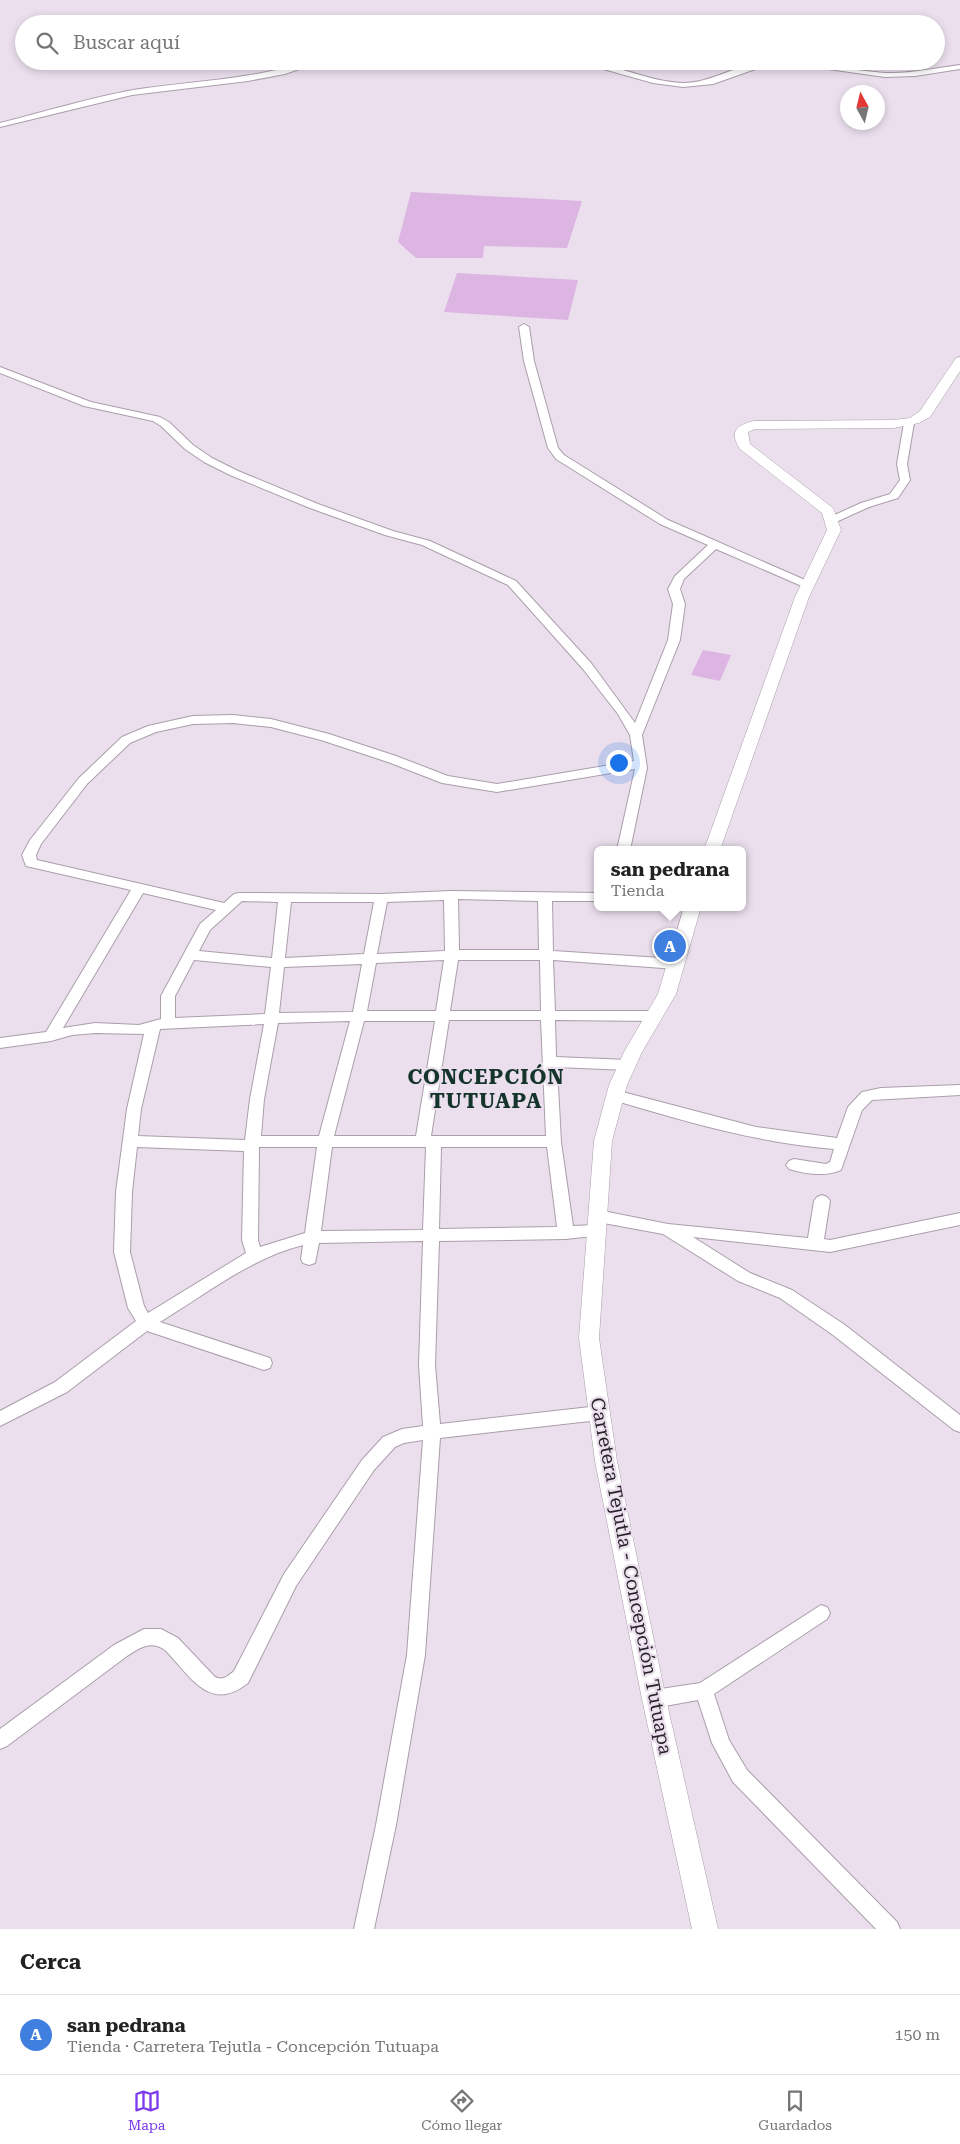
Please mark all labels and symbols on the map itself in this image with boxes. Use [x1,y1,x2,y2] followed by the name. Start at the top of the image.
[840,85,885,130] north arrow
[606,750,632,776] your location
[654,927,686,965] pin: A
[407,1064,565,1113] district label: CONCEPCIÓN TUTUAPA
[586,1396,678,1757] street label: Carretera Tejutla - Concepción Tutuapa

